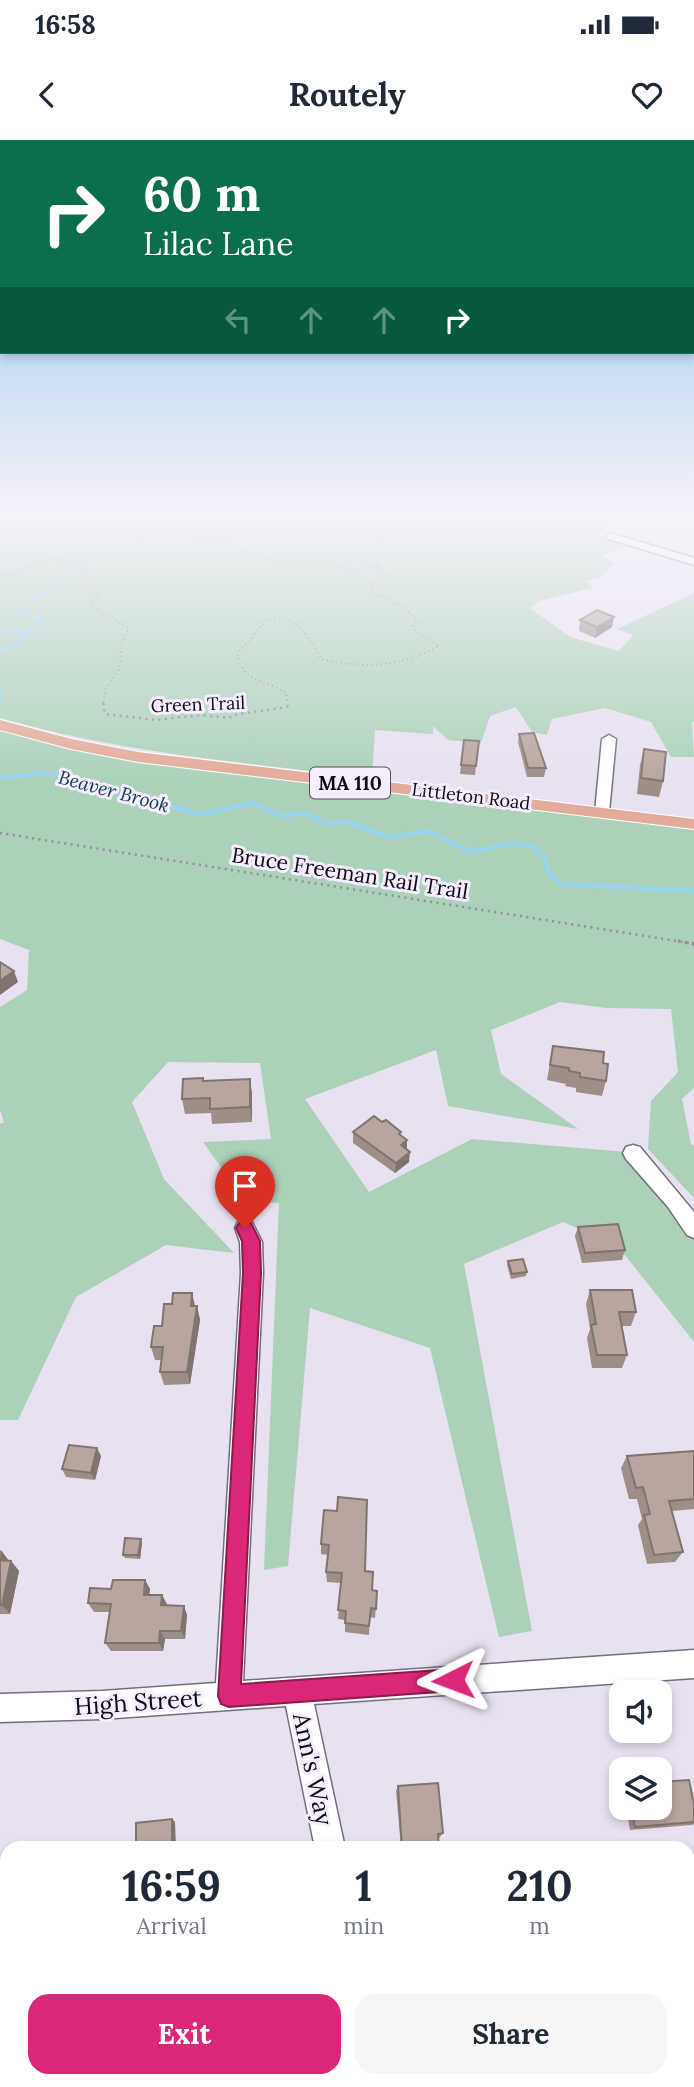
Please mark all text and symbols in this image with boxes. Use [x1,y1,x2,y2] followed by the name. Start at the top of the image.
[35,8,96,41] text: 16:58
[288,74,406,115] text: Routely
[28,76,66,114] icon: back
[628,76,666,114] icon: heart
[143,162,260,224] text: 60 m
[28,168,119,259] icon: right
[143,223,294,264] text: Lilac Lane
[219,301,257,339] icon: left
[292,301,330,339] icon: ahead
[365,301,403,339] icon: ahead
[438,301,476,339] icon: right
[150,691,246,717] street label: Green Trail
[56,765,172,817] water label: Beaver Brook
[310,768,390,798] road number: MA 110
[410,777,532,815] street label: Littleton Road
[230,841,470,905] street label: Bruce Freeman Rail Trail
[215,1156,275,1228] pin
[226,1167,264,1205] icon: arrive
[416,1643,490,1717] position arrow
[609,1680,672,1820] map controls
[609,1680,672,1743] button: sound
[73,1682,204,1722] street label: High Street
[286,1709,340,1828] street label: Ann's Way
[609,1757,672,1820] button: layers
[122,1859,221,1913] text: 16:59
[355,1859,372,1913] text: 1
[507,1859,573,1913] text: 210
[136,1911,207,1940] text: Arrival
[343,1911,384,1940] text: min
[529,1911,550,1940] text: m
[28,1994,341,2074] button: Exit
[355,1994,667,2074] button: Share

